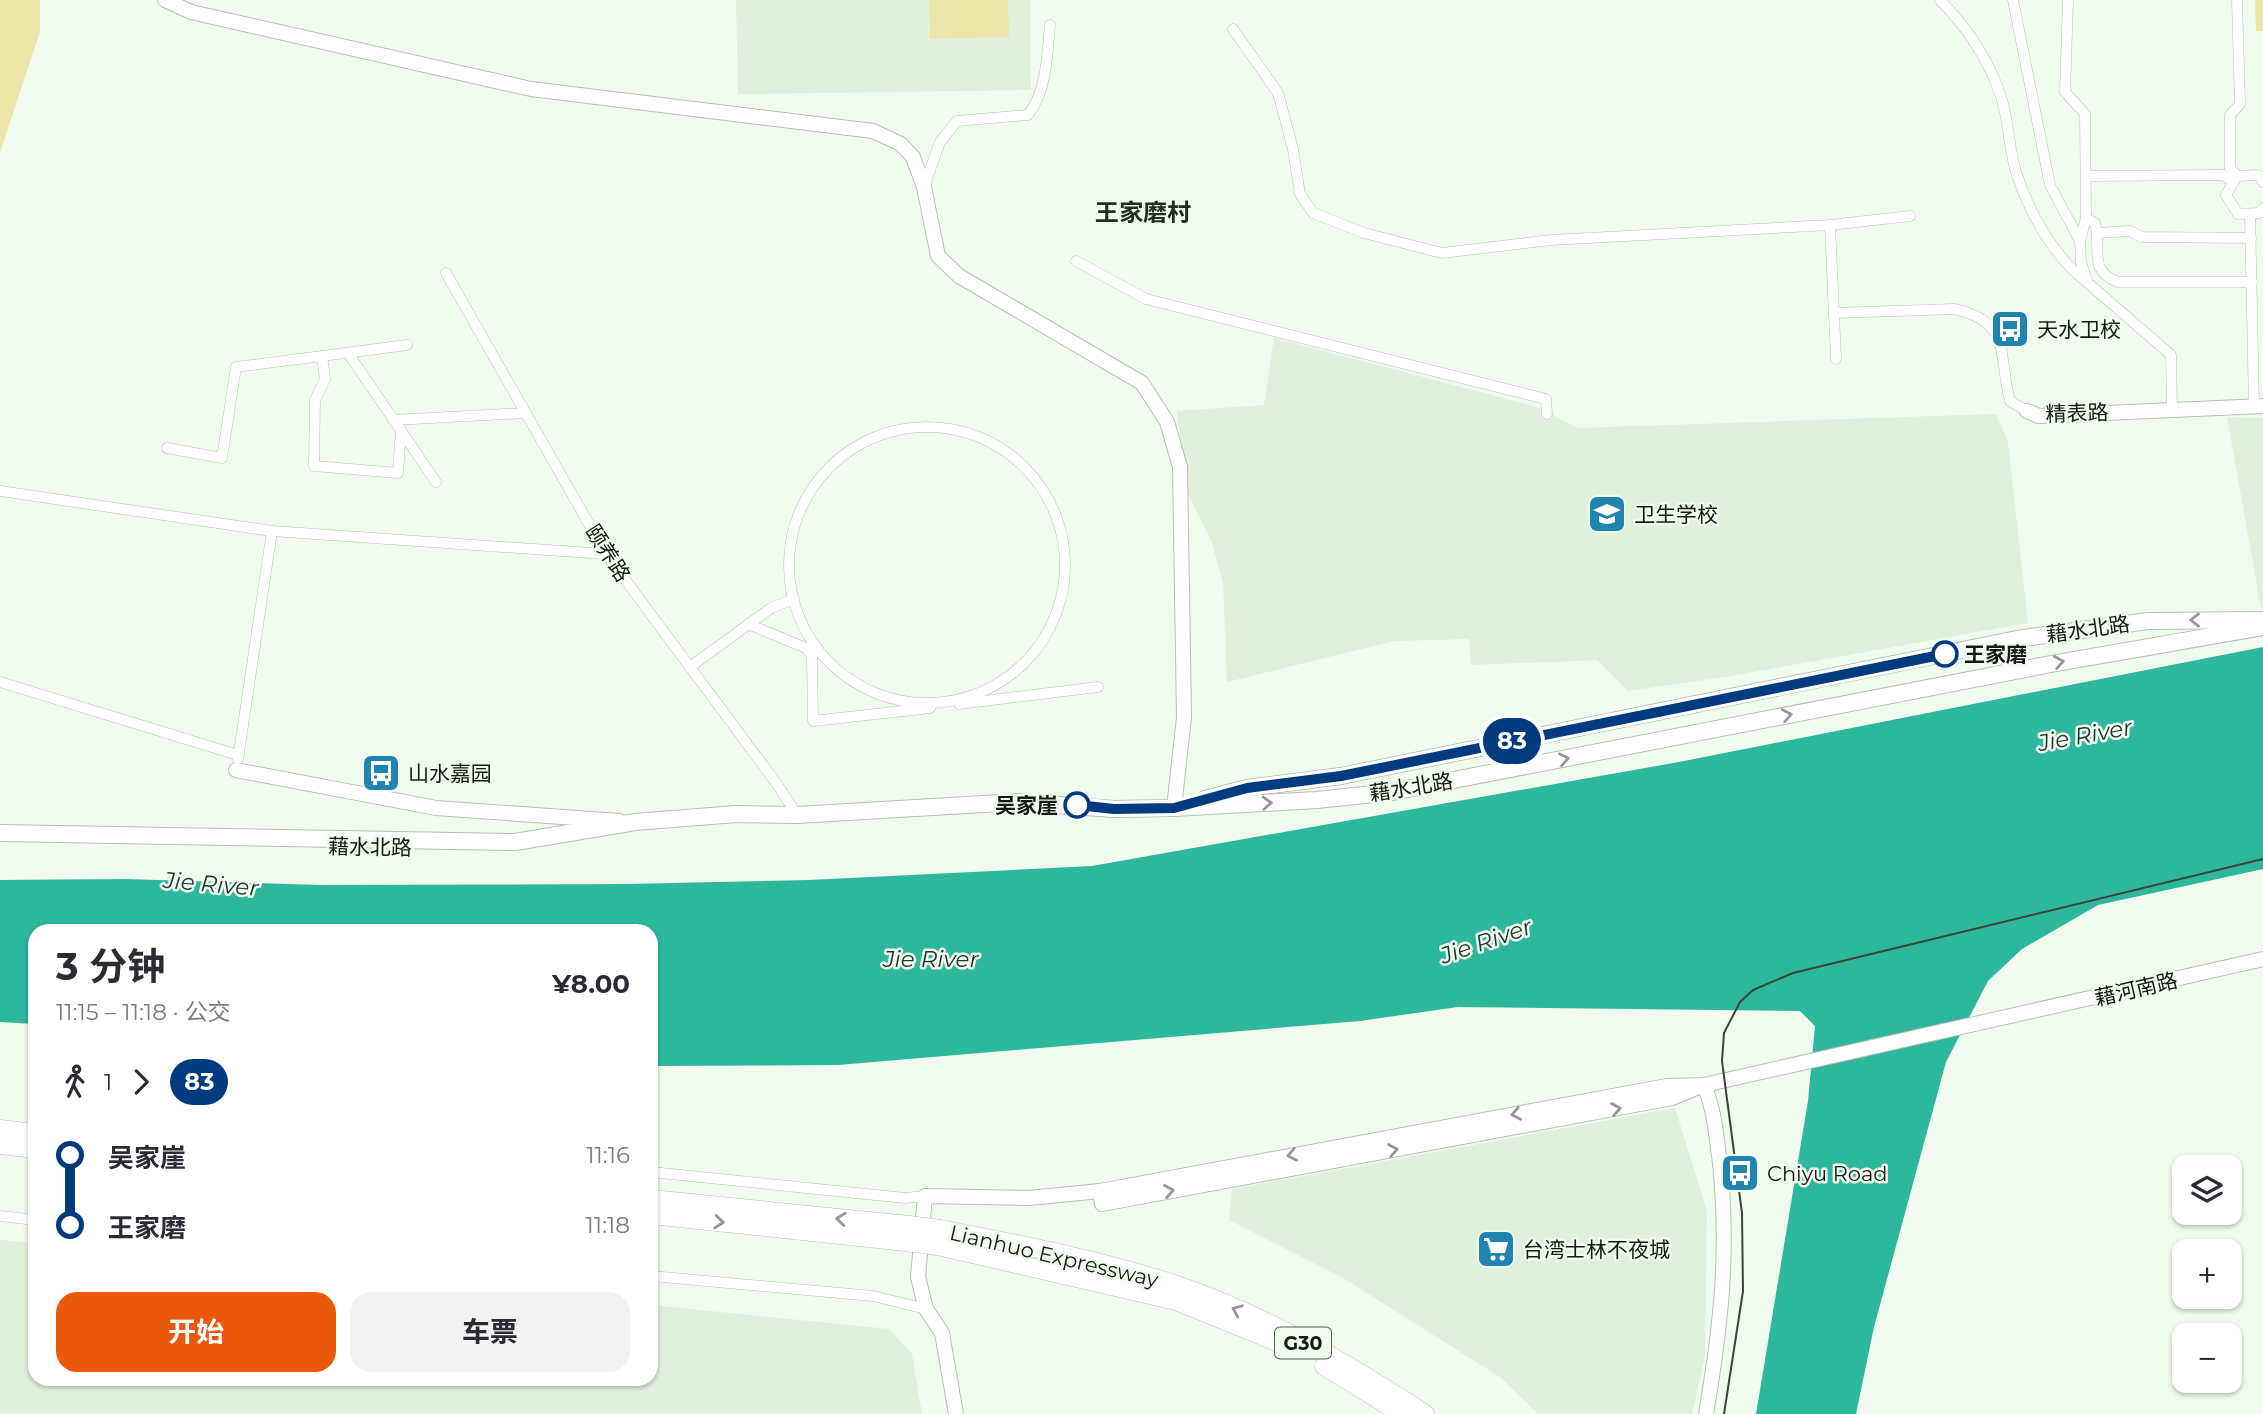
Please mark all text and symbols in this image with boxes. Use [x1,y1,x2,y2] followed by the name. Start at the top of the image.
[1095,198,1191,227] district label: 王家磨村
[1989,308,2031,350] bus stop icon: 天水卫校
[2037,317,2121,342] place label: 天水卫校
[2045,399,2109,427] street label: 精表路
[1586,493,1628,535] school or university icon: 卫生学校
[1634,502,1718,527] place label: 卫生学校
[580,520,636,586] street label: 颐养路
[2045,611,2131,647] street label: 藉水北路
[2189,612,2200,628] one-way arrow
[1932,641,1958,667] marker: 王家磨
[1964,642,2027,667] place label: 王家磨
[2053,656,2065,671] one-way arrow
[1781,708,1793,723] one-way arrow
[2035,713,2135,757] water label: Jie River
[1480,718,1544,764] line badge: 83
[1497,726,1527,755] text: 83
[360,752,402,794] bus stop icon: 山水嘉园
[1558,752,1570,767] one-way arrow
[408,761,492,786] place label: 山水嘉园
[1368,768,1454,806] street label: 藉水北路
[1064,792,1090,818] marker: 吴家崖
[995,793,1058,818] place label: 吴家崖
[1262,795,1273,810] one-way arrow
[328,834,412,860] street label: 藉水北路
[161,866,261,902] water label: Jie River
[1435,912,1536,970] water label: Jie River
[56,943,165,990] text: 3 分钟
[882,945,979,973] water label: Jie River
[2092,967,2180,1011] street label: 藉河南路
[552,968,630,1000] text: ¥8.00
[56,998,231,1026] text: 11:15 – 11:18 · 公交
[56,1063,94,1101] icon: walk
[122,1063,160,1101] icon: forward
[184,1067,214,1096] text: 83
[104,1068,112,1096] text: 1
[1610,1102,1622,1117] one-way arrow
[1510,1106,1522,1121] one-way arrow
[586,1141,630,1169] text: 11:16
[108,1142,186,1174] text: 吴家崖
[1387,1143,1399,1158] one-way arrow
[1286,1147,1298,1162] one-way arrow
[1719,1152,1761,1194] bus stop icon: Chiyu Road
[2172,1155,2242,1393] map controls
[2172,1155,2242,1225] button: layers
[1767,1161,1888,1186] place label: Chiyu Road
[1163,1184,1175,1199] one-way arrow
[586,1211,630,1239] text: 11:18
[835,1211,847,1226] one-way arrow
[108,1212,186,1244] text: 王家磨
[714,1214,725,1229] one-way arrow
[947,1220,1161,1292] street label: Lianhuo Expressway
[1475,1228,1517,1270] supermarket icon: 台湾士林不夜城
[1523,1237,1670,1262] place label: 台湾士林不夜城
[2172,1239,2242,1309] button: +
[56,1292,336,1372] button: 开始
[350,1292,630,1372] button: 车票
[1231,1304,1244,1318] one-way arrow
[2172,1323,2242,1393] button: −
[1275,1328,1331,1358] road number: G30

